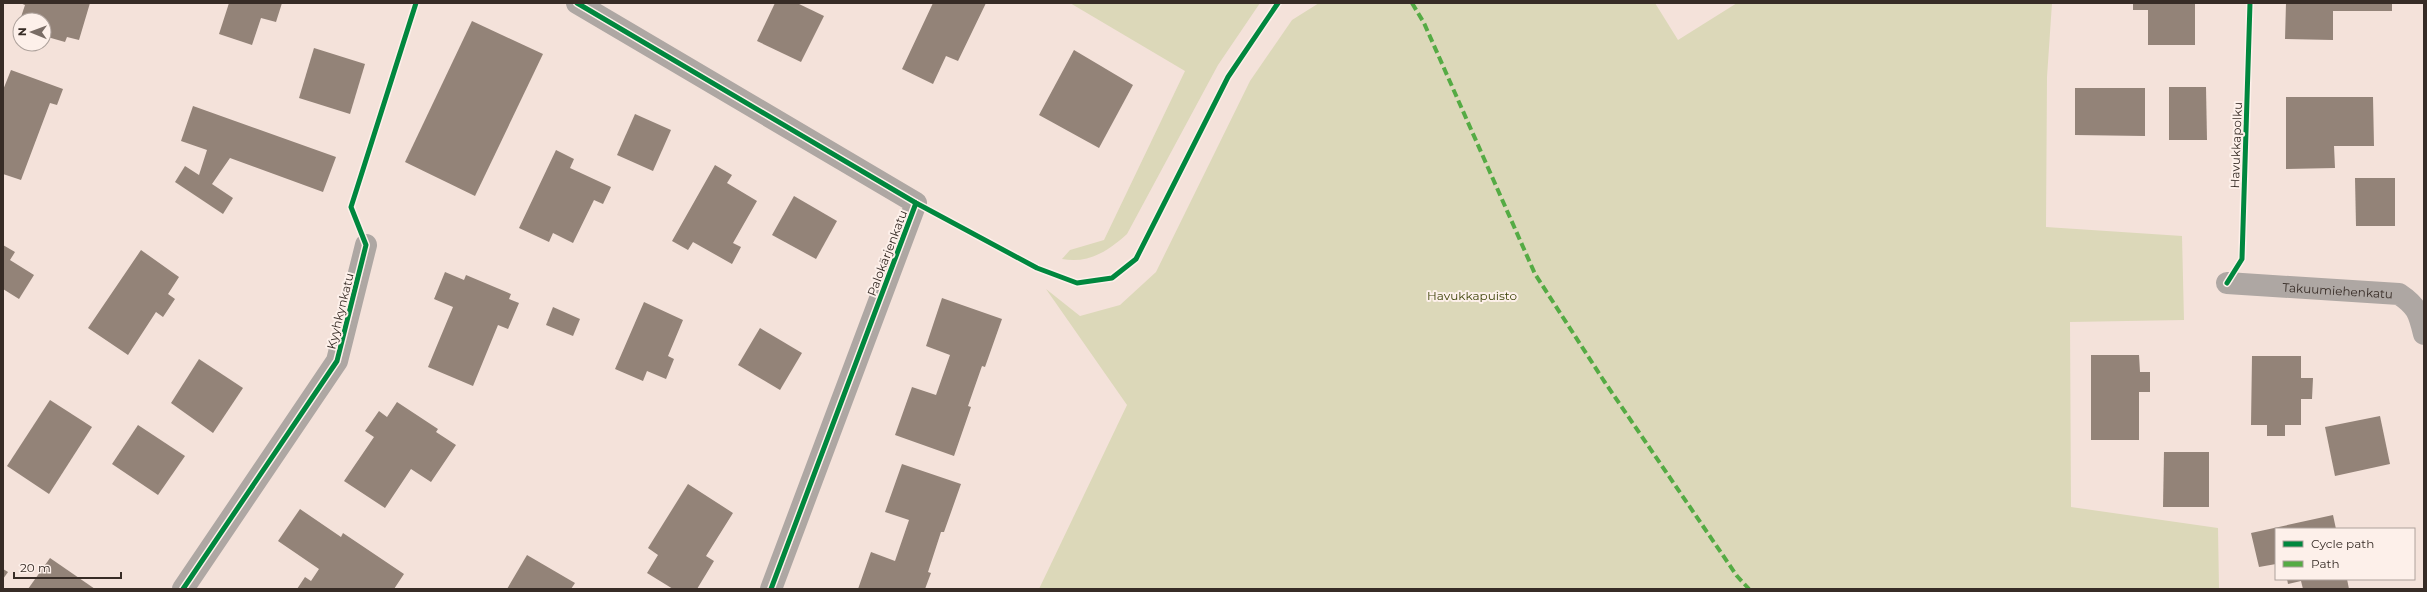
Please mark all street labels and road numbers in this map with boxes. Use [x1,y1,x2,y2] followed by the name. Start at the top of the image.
[2227,101,2245,189] street label: Havukkapolku
[864,208,910,298] street label: Palokärjenkatu
[323,271,357,351] street label: Kyyhkynkatu
[2282,279,2393,301] street label: Takuumiehenkatu

